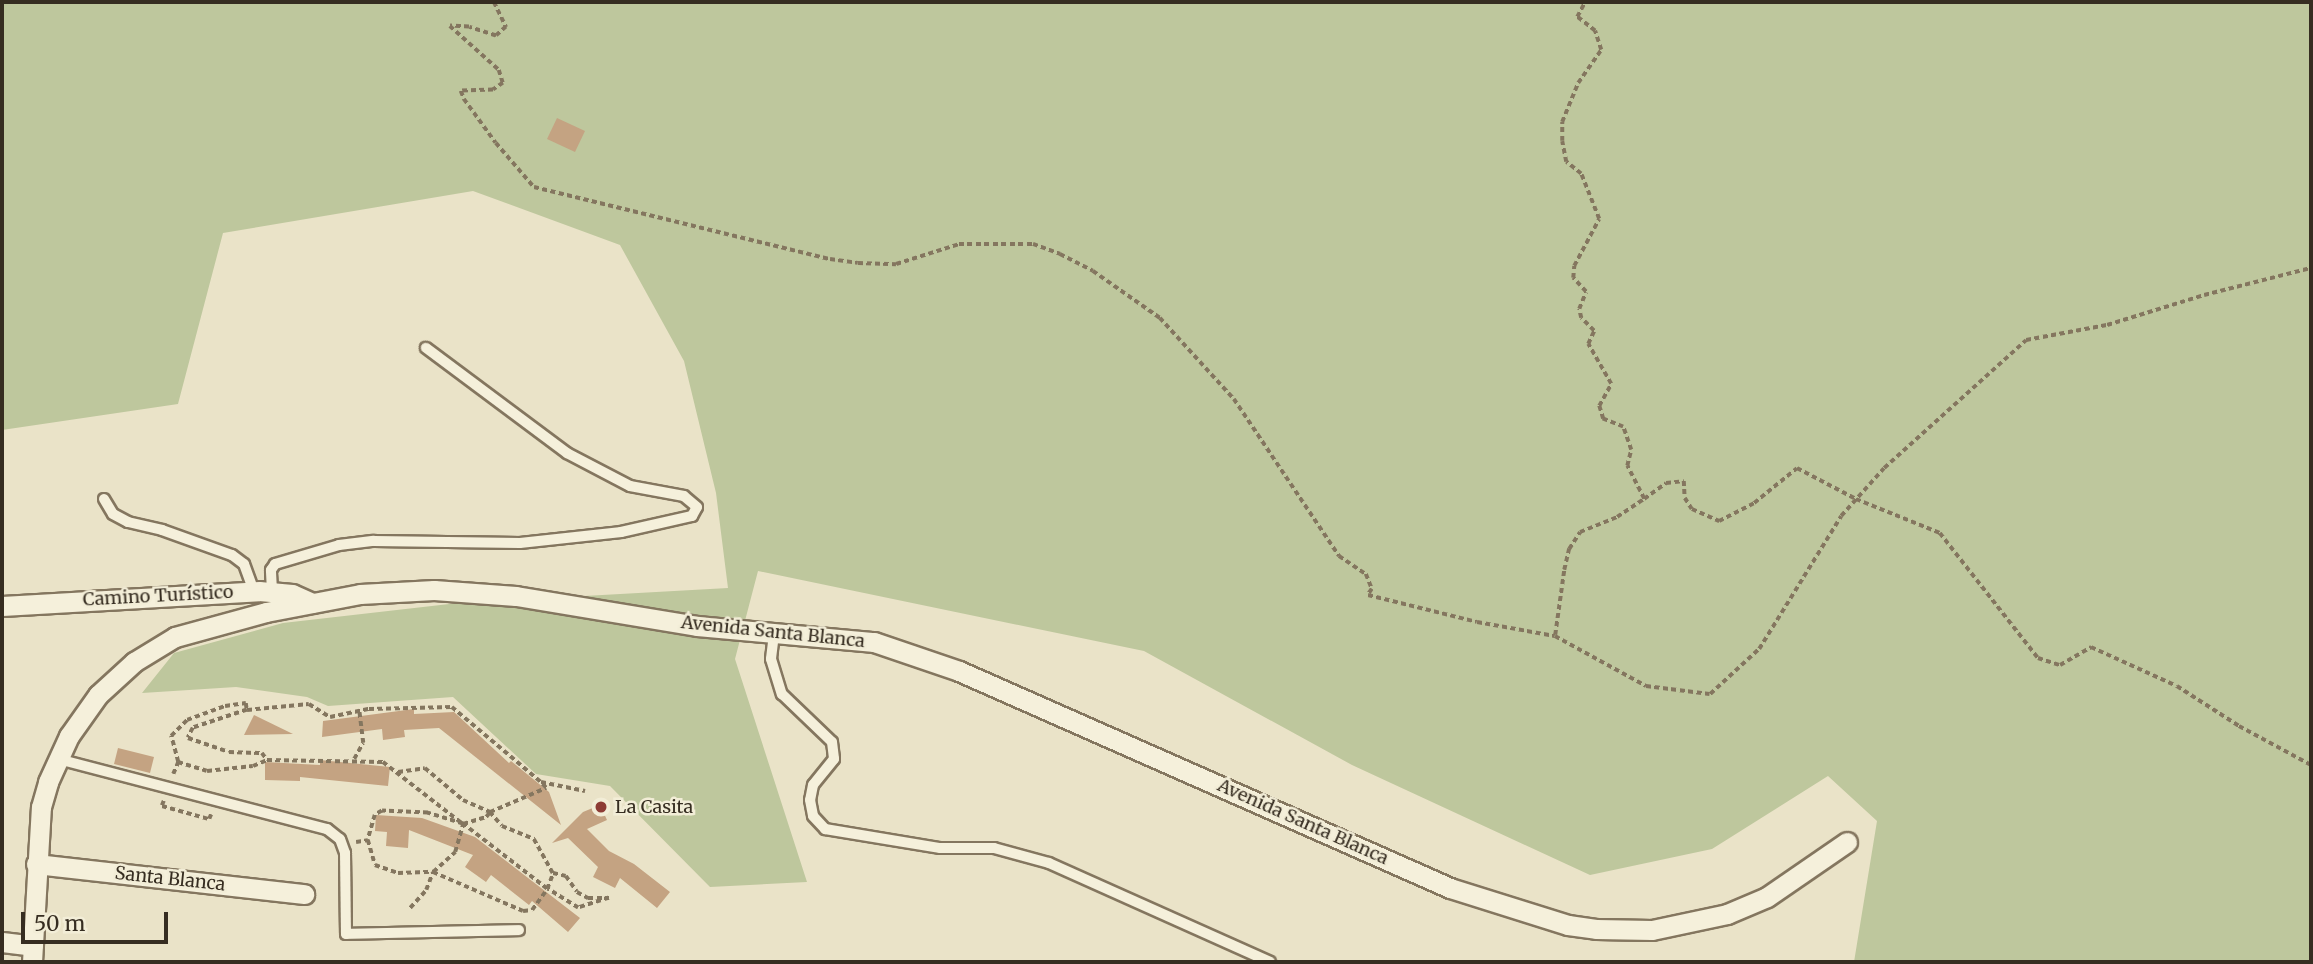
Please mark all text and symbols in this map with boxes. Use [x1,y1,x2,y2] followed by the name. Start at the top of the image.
[82,581,234,611] street label: Camino Turístico
[680,612,866,652] street label: Avenida Santa Blanca
[1214,775,1392,869] street label: Avenida Santa Blanca
[615,796,693,818] place label: La Casita
[593,799,609,815] marker: La Casita
[114,862,226,896] street label: Santa Blanca
[24,898,172,942] scale bar
[34,910,85,937] text: 50 m

